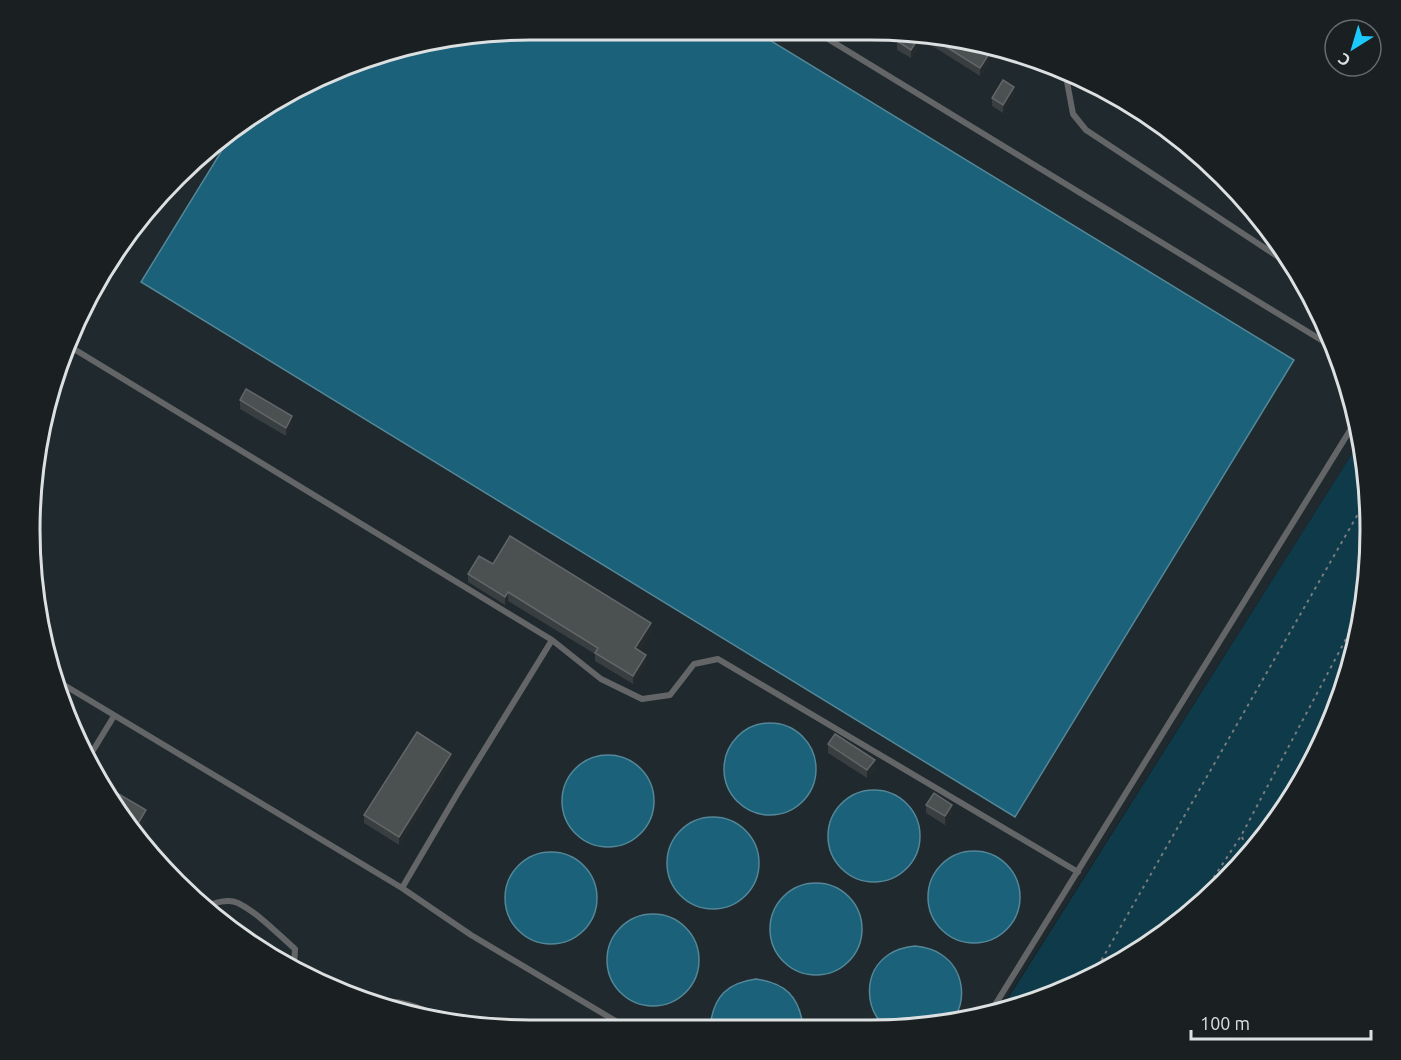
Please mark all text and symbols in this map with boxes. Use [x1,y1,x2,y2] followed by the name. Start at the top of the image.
[1323,18,1383,78] north arrow
[1334,50,1353,70] text: С
[1191,1003,1371,1041] scale bar
[1200,1013,1250,1033] text: 100 m

